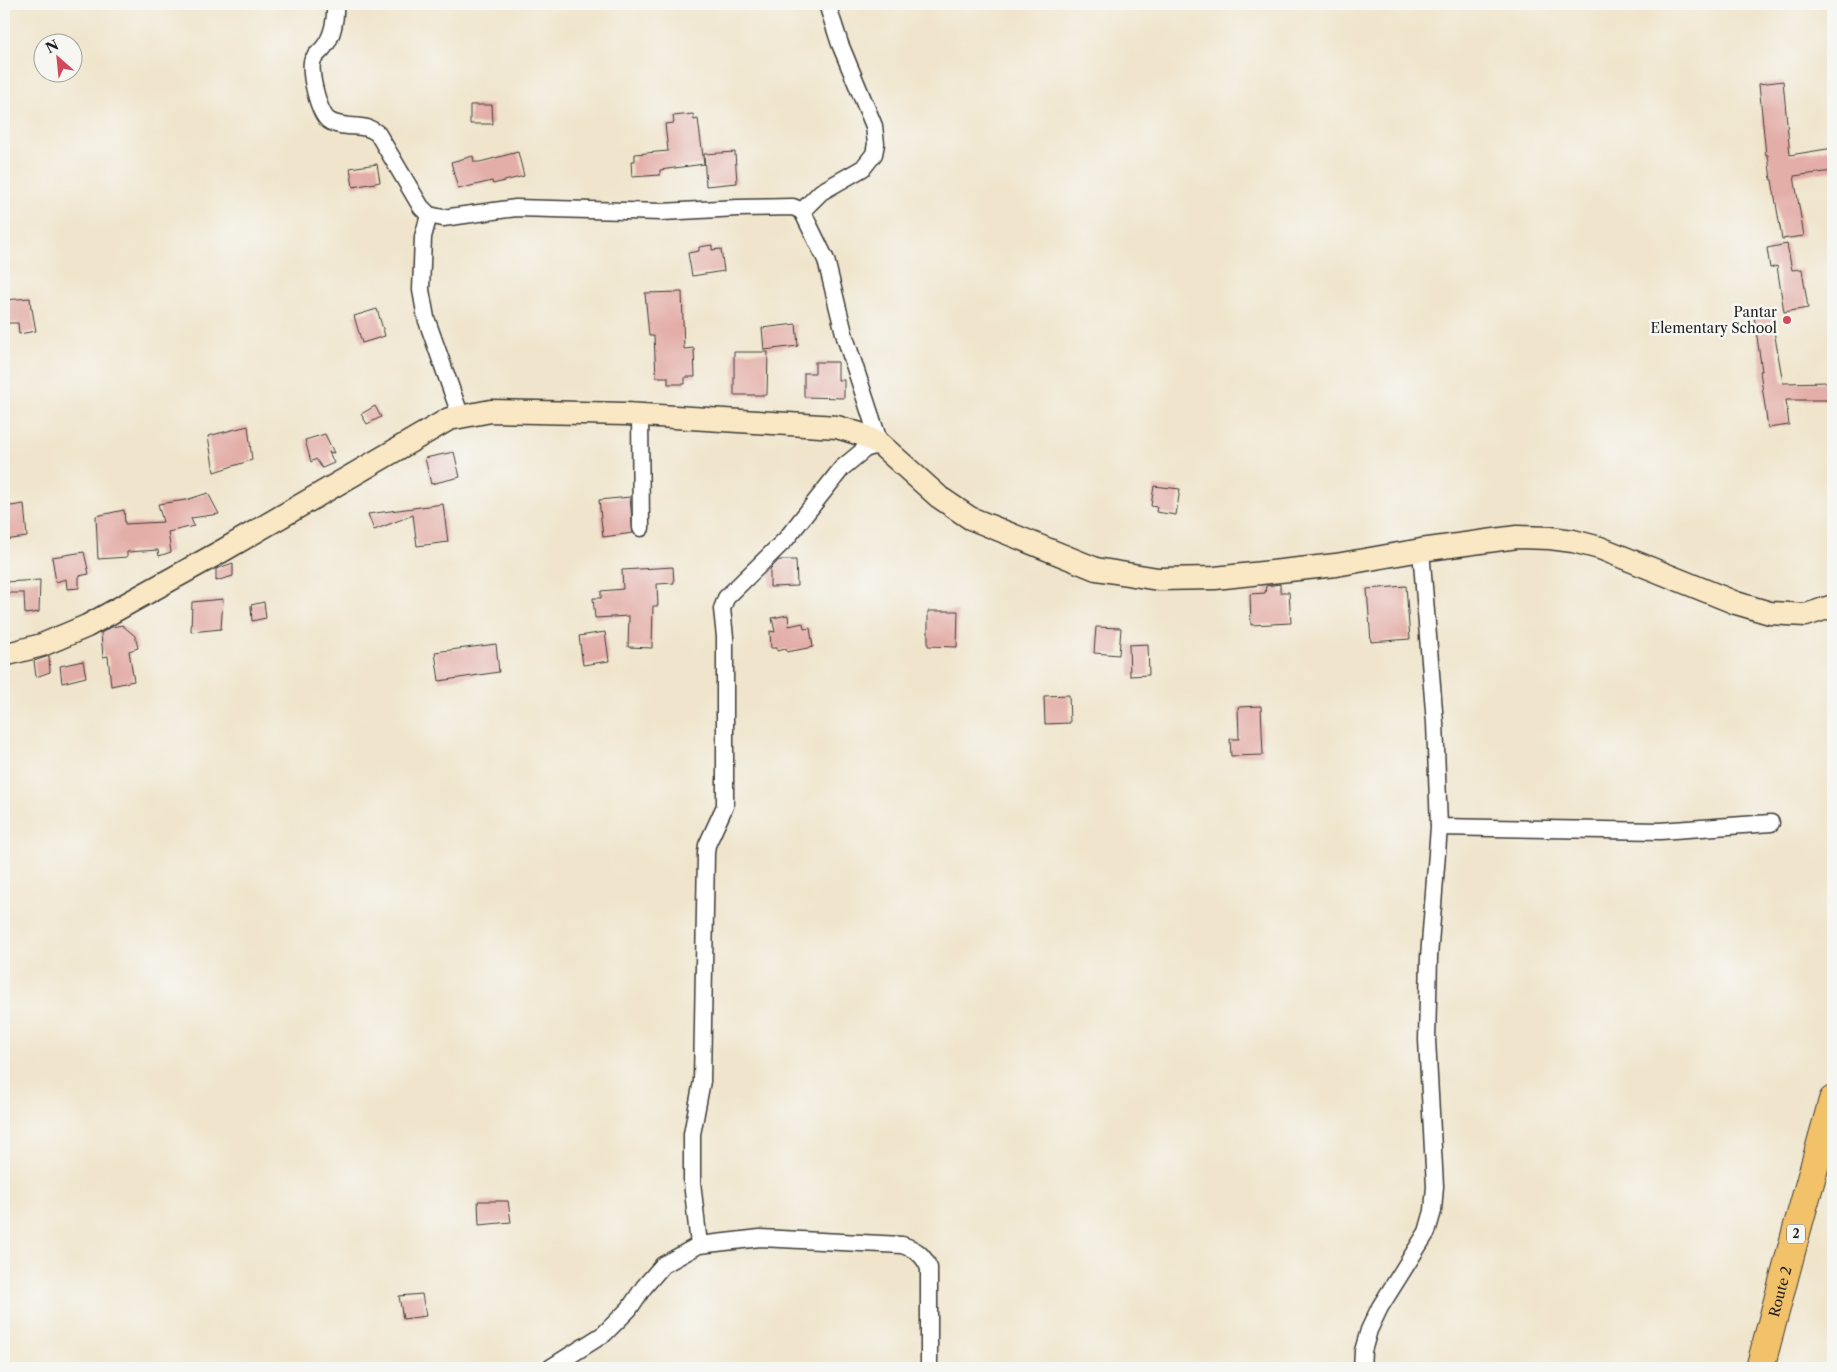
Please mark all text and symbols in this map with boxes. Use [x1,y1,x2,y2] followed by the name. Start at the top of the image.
[32,32,82,82] north arrow
[43,36,62,57] text: N
[1651,303,1777,337] place label: Pantar Elementary School
[1781,314,1793,326] marker: Pantar Elementary School
[1787,1224,1805,1244] road number: 2
[1765,1264,1796,1319] street label: Route 2

